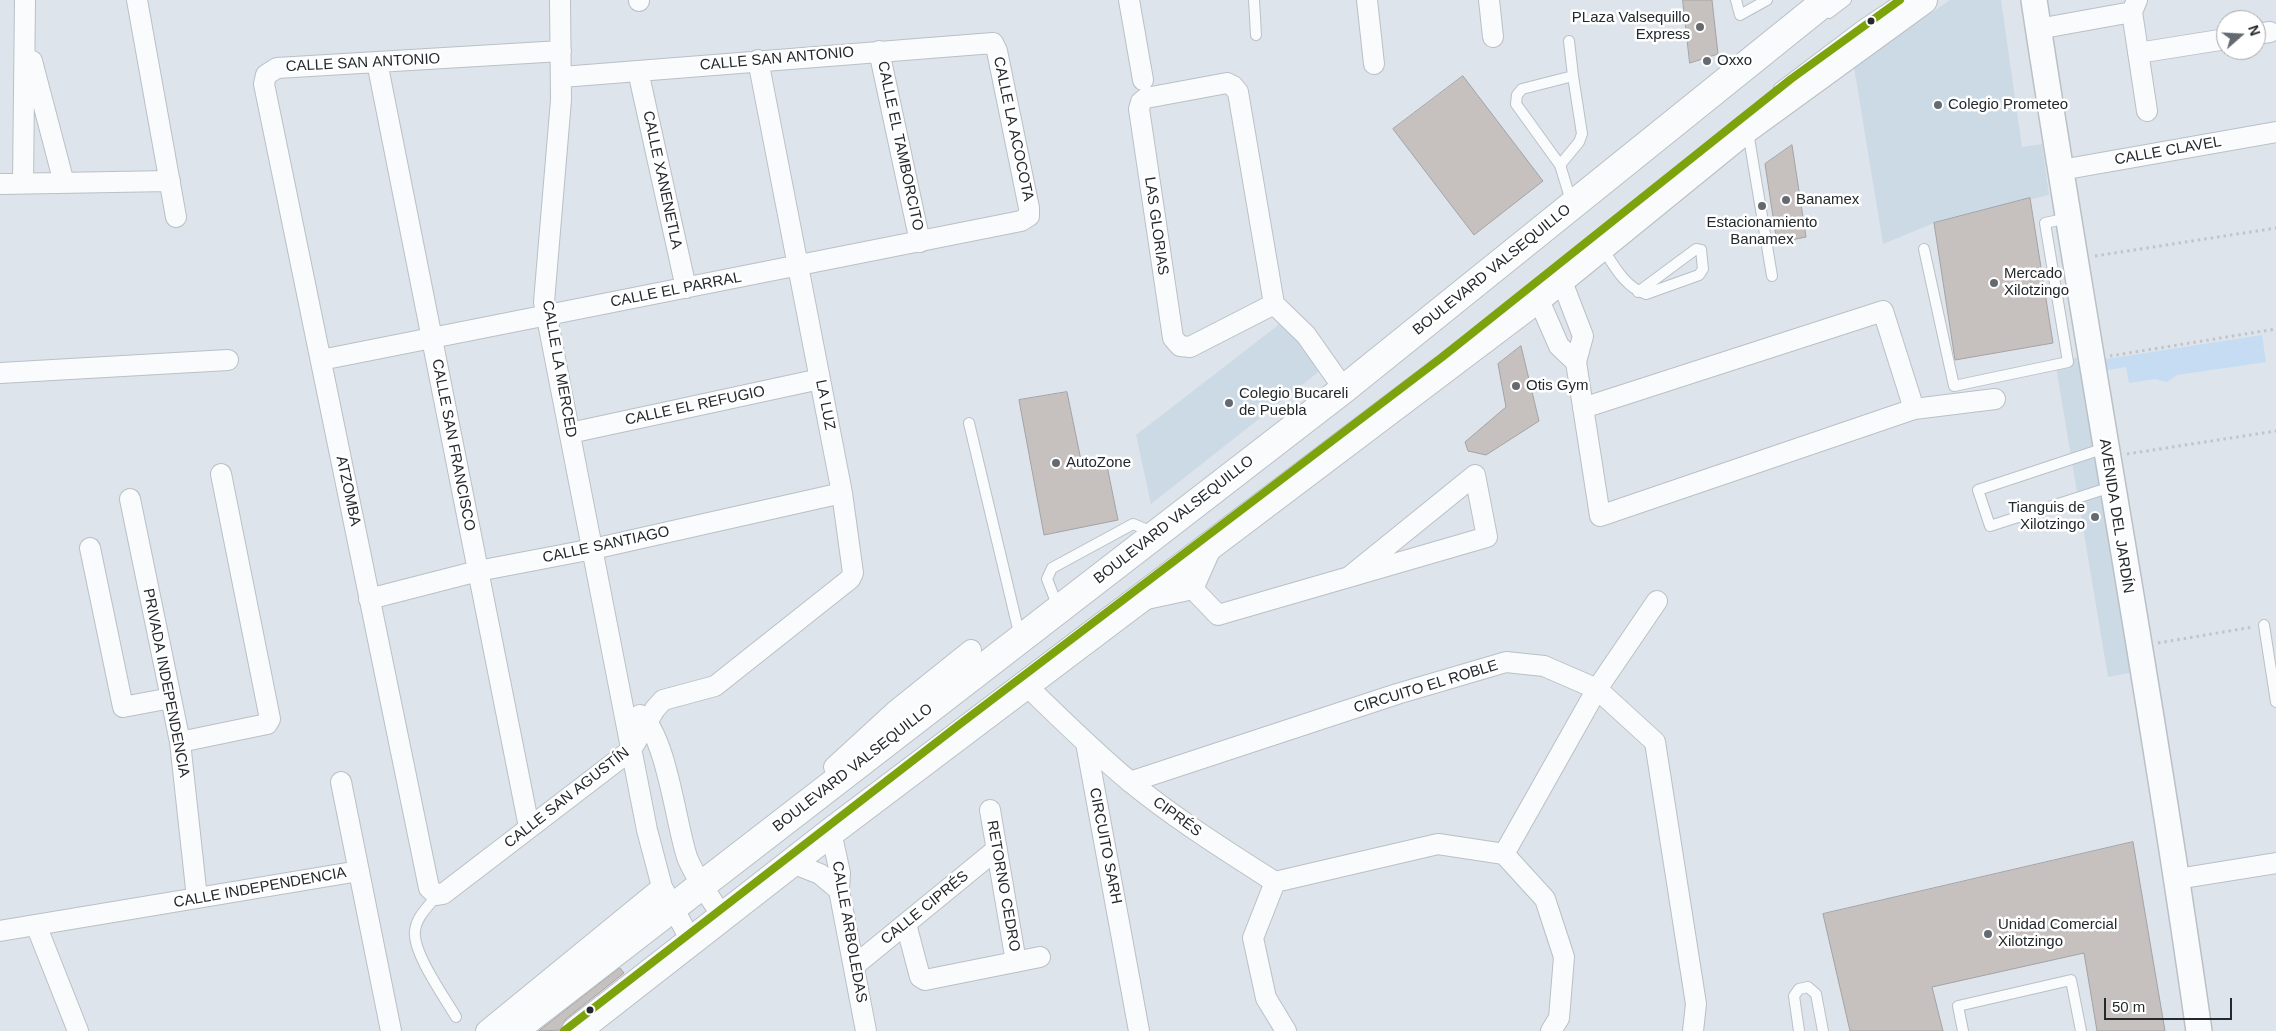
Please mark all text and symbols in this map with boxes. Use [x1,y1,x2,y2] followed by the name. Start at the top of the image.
[1572,9,1690,44] place label: PLaza Valsequillo Express
[2216,10,2266,60] north arrow
[1866,16,1876,26] unlabelled marker
[1694,21,1706,33] marker: PLaza Valsequillo Express
[2245,23,2263,38] text: N
[699,43,855,75] street label: CALLE SAN ANTONIO
[285,50,441,76] street label: CALLE SAN ANTONIO
[1717,52,1752,70] place label: Oxxo
[989,55,1037,203] street label: CALLE LA ACOCOTA
[1701,55,1713,67] marker: Oxxo
[873,60,927,232] street label: CALLE EL TAMBORCITO
[1948,96,2068,114] place label: Colegio Prometeo
[1932,99,1944,111] marker: Colegio Prometeo
[639,109,685,251] street label: CALLE XANENETLA
[2113,133,2223,169] street label: CALLE CLAVEL
[1140,176,1172,276] street label: LAS GLORIAS
[1796,191,1859,209] place label: Banamex
[1780,194,1792,206] marker: Banamex
[1756,200,1768,212] marker: Estacionamiento Banamex
[1409,201,1575,339] street label: BOULEVARD VALSEQUILLO
[1707,214,1817,249] place label: Estacionamiento Banamex
[2004,265,2069,300] place label: Mercado Xilotzingo
[609,268,743,312] street label: CALLE EL PARRAL
[1988,277,2000,289] marker: Mercado Xilotzingo
[538,299,580,439] street label: CALLE LA MERCED
[427,357,479,533] street label: CALLE SAN FRANCISCO
[1526,377,1588,395] place label: Otis Gym
[811,378,839,432] street label: LA LUZ
[1510,380,1522,392] marker: Otis Gym
[623,382,767,430] street label: CALLE EL REFUGIO
[1239,385,1348,420] place label: Colegio Bucareli de Puebla
[1223,397,1235,409] marker: Colegio Bucareli de Puebla
[2095,437,2137,595] street label: AVENIDA DEL JARDÍN
[1091,452,1257,588] street label: BOULEVARD VALSEQUILLO
[332,454,364,528] street label: ATZOMBA
[1066,454,1131,472] place label: AutoZone
[1050,457,1062,469] marker: AutoZone
[2008,499,2085,534] place label: Tianguis de Xilotzingo
[2089,511,2101,523] marker: Tianguis de Xilotzingo
[541,523,671,567] street label: CALLE SANTIAGO
[139,587,193,779] street label: PRIVADA INDEPENDENCIA
[1352,657,1500,717] street label: CIRCUITO EL ROBLE
[770,700,936,836] street label: BOULEVARD VALSEQUILLO
[501,744,633,852] street label: CALLE SAN AGUSTÍN
[1085,786,1125,906] street label: CIRCUITO SARH
[1149,793,1205,841] street label: CIPRÉS
[983,819,1023,953] street label: RETORNO CEDRO
[828,860,870,1004] street label: CALLE ARBOLEDAS
[172,864,348,912] street label: CALLE INDEPENDENCIA
[878,867,972,949] street label: CALLE CIPRÉS
[1998,916,2117,951] place label: Unidad Comercial Xilotzingo
[1982,928,1994,940] marker: Unidad Comercial Xilotzingo
[2106,988,2234,1020] scale bar
[2112,998,2145,1015] text: 50 m
[585,1005,595,1015] unlabelled marker

